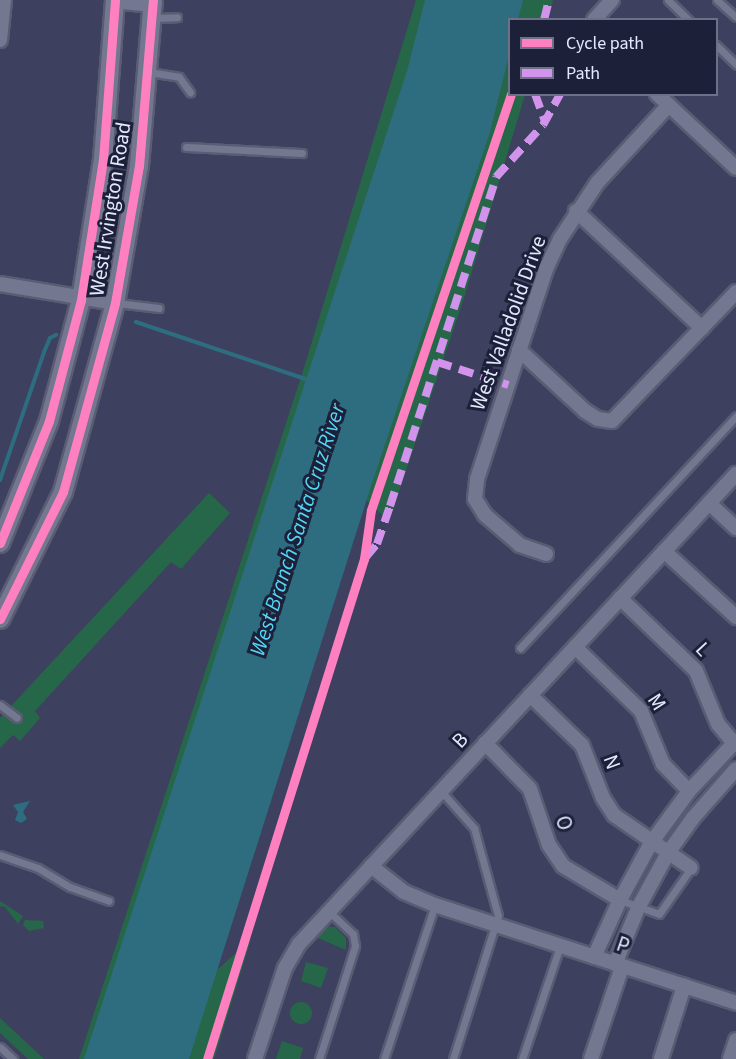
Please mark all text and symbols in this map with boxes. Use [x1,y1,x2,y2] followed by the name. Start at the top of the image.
[508,18,718,96] legend
[566,31,644,56] text: Cycle path
[566,61,600,86] text: Path
[84,120,136,298] street label: West Irvington Road
[465,232,551,414] street label: West Valladolid Drive
[245,401,351,659] water label: West Branch Santa Cruz River
[690,637,716,661] street label: L
[642,689,672,715] street label: M
[447,727,473,753] street label: B
[598,751,626,773] street label: N
[550,812,578,834] street label: O
[613,931,633,959] street label: P

